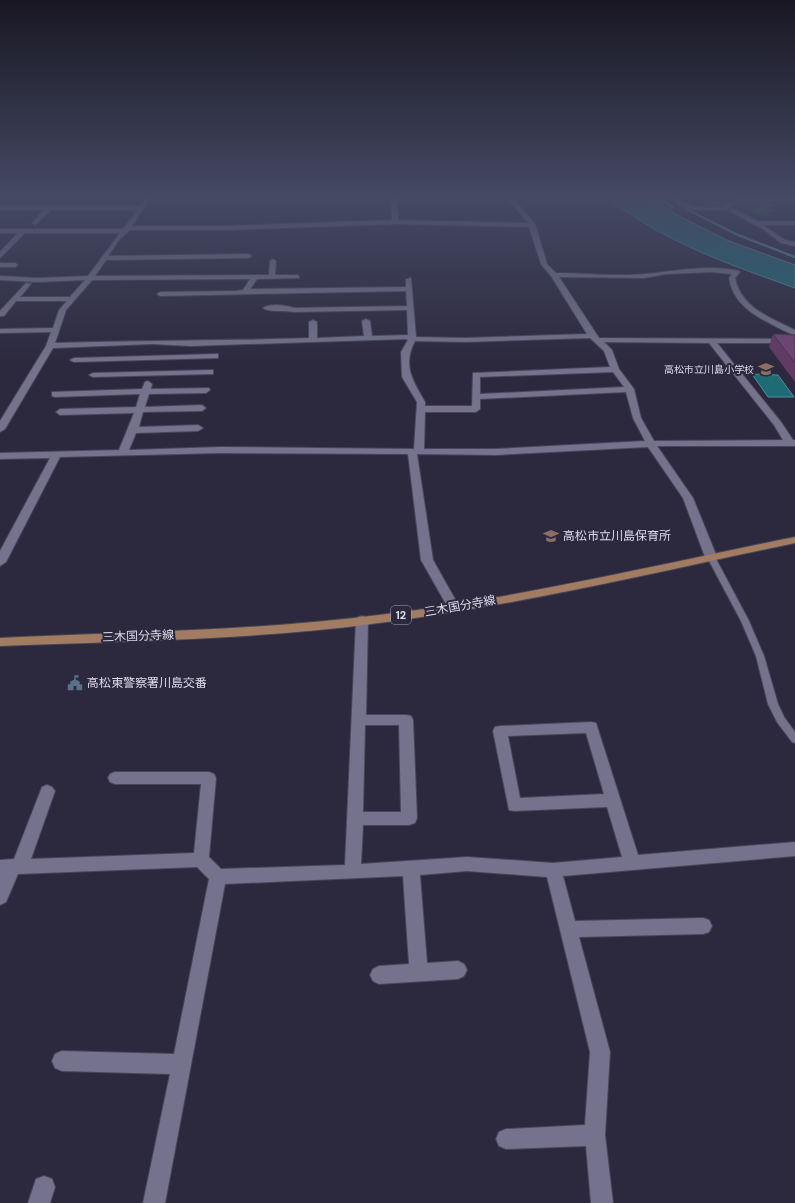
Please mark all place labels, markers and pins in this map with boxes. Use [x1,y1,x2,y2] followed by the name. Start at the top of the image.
[757,360,775,378] school or university icon: 高松市立川島小学校
[664,363,754,376] place label: 高松市立川島小学校
[542,527,560,545] school or university icon: 高松市立川島保育所
[563,528,671,544] place label: 高松市立川島保育所
[66,674,84,692] public building icon: 高松東警察署川島交番
[87,675,207,691] place label: 高松東警察署川島交番

